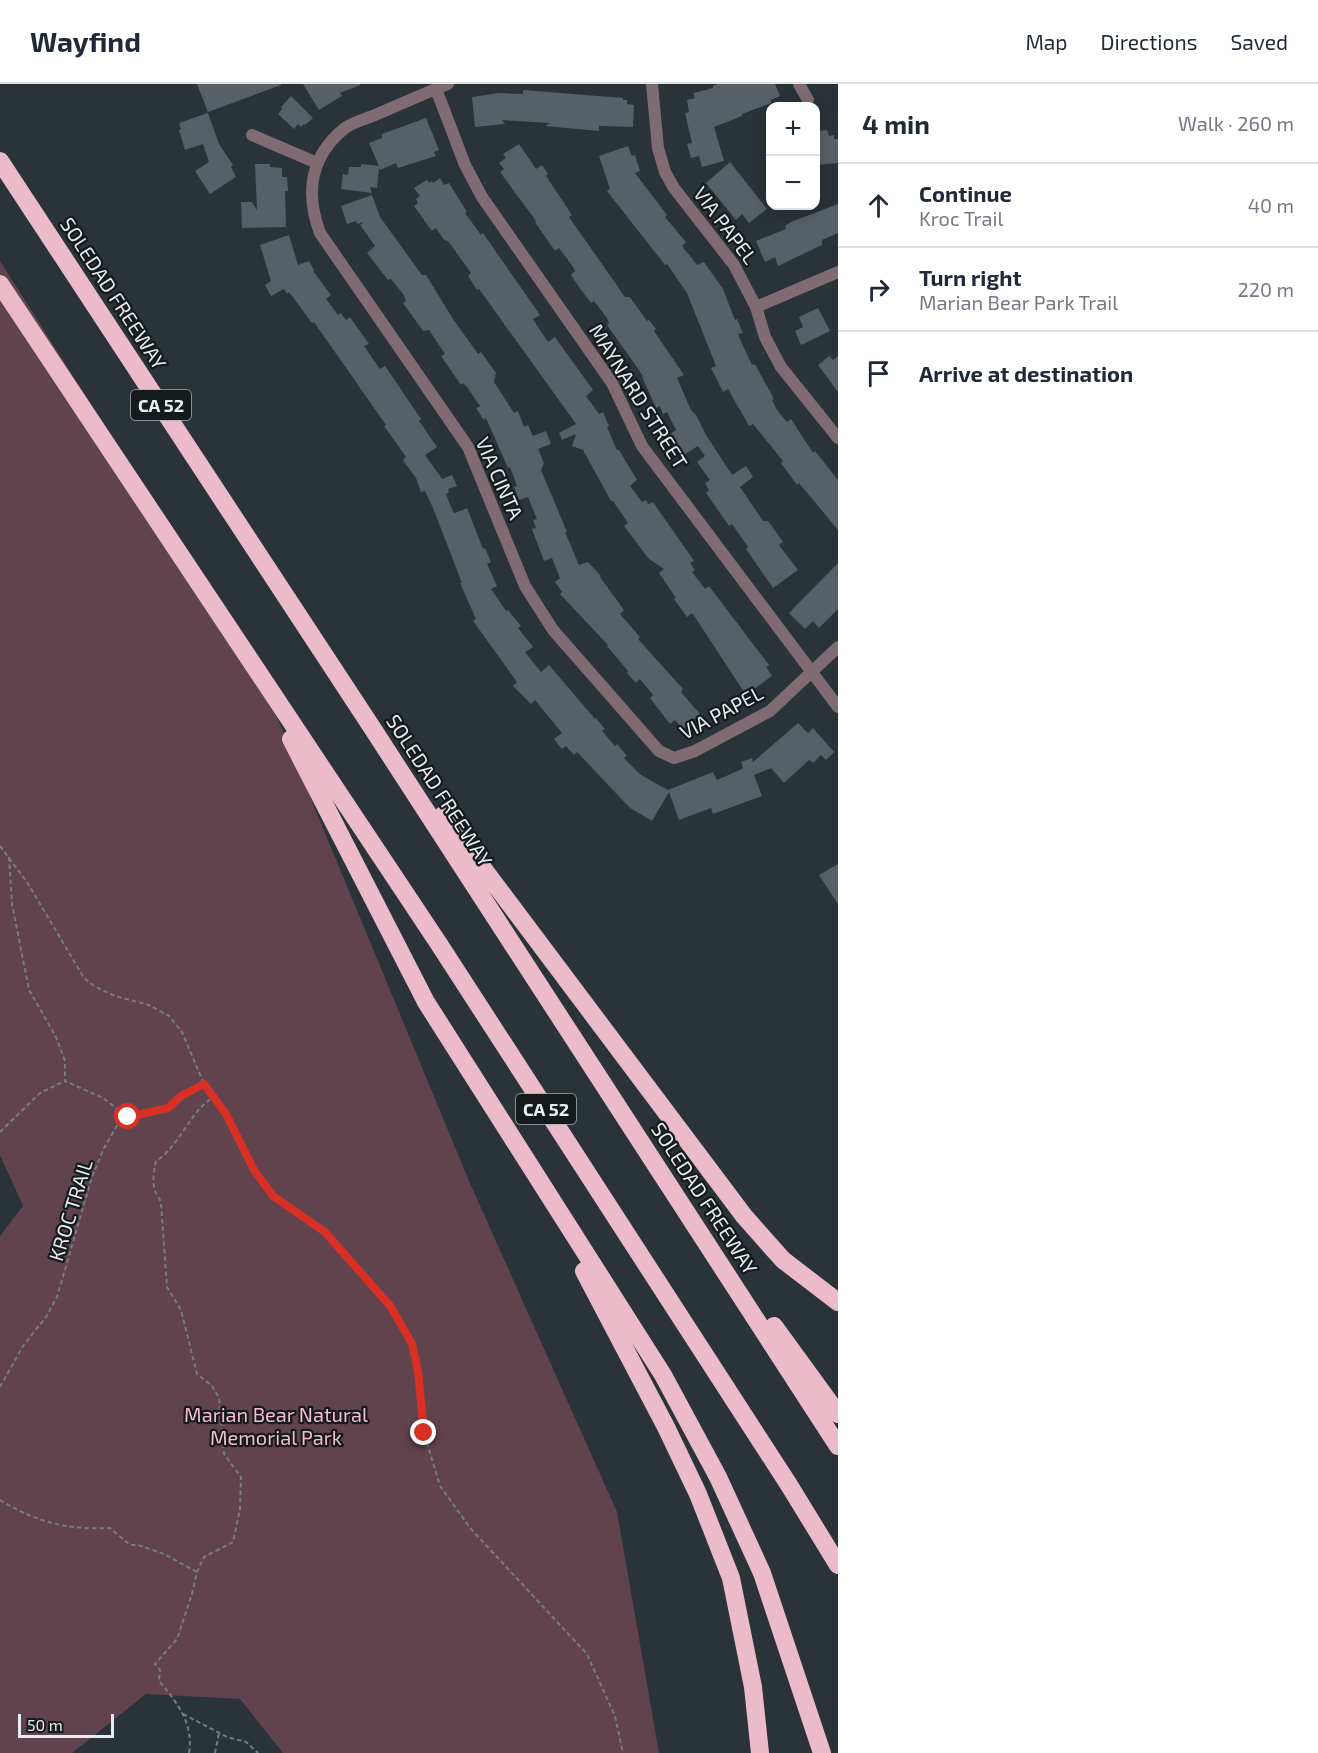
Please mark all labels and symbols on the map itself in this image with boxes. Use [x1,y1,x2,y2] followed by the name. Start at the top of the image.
[689,182,763,268] street label: VIA PAPEL
[56,213,172,374] street label: SOLEDAD FREEWAY
[585,319,693,473] street label: MAYNARD STREET
[131,390,191,420] road number: CA 52
[471,433,529,523] street label: VIA CINTA
[675,680,767,744] street label: VIA PAPEL
[382,710,498,871] street label: SOLEDAD FREEWAY
[516,1094,576,1124] road number: CA 52
[114,1103,140,1129] route start
[647,1118,763,1279] street label: SOLEDAD FREEWAY
[43,1156,97,1264] street label: KROC TRAIL
[184,1402,368,1449] park label: Marian Bear Natural Memorial Park
[410,1419,436,1445] route end
[18,1711,114,1738] scale bar

